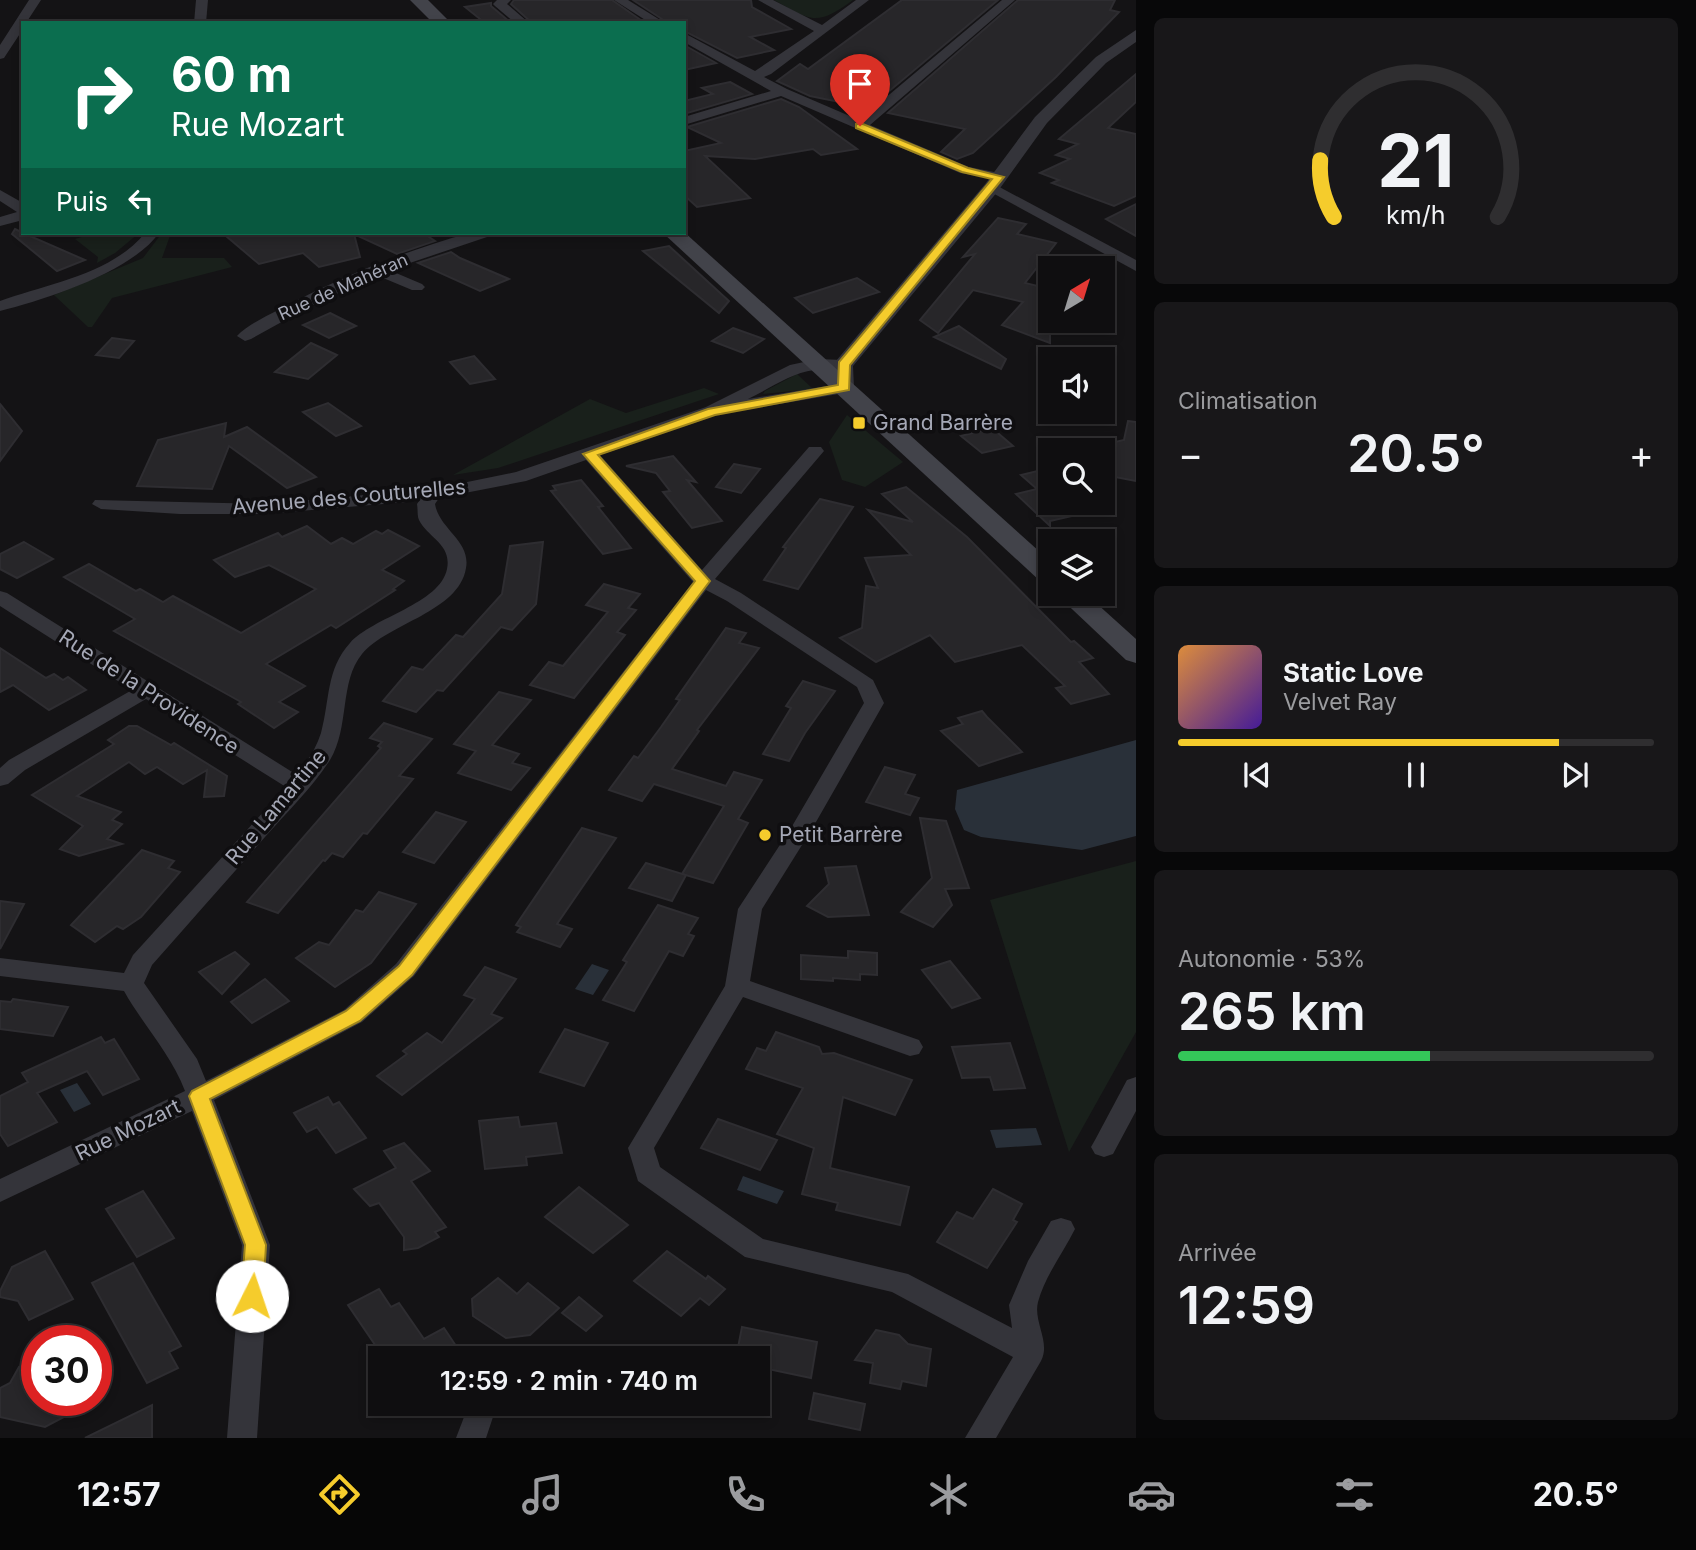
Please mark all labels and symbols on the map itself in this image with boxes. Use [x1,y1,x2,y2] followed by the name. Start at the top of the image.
[830,54,890,126] pin
[275,249,411,324] street label: Rue de Mahéran
[1038,256,1115,332] north arrow
[873,410,1013,435] place label: Grand Barrère
[851,415,867,431] marker: Grand Barrère
[231,474,467,519] street label: Avenue des Couturelles
[55,624,244,759] street label: Rue de la Providence
[220,744,331,869] street label: Rue Lamartine
[779,822,903,847] place label: Petit Barrère
[757,827,773,843] marker: Petit Barrère
[71,1093,185,1166] street label: Rue Mozart
[215,1259,289,1333] position arrow
[21,1325,112,1416] speed limit sign: 30

